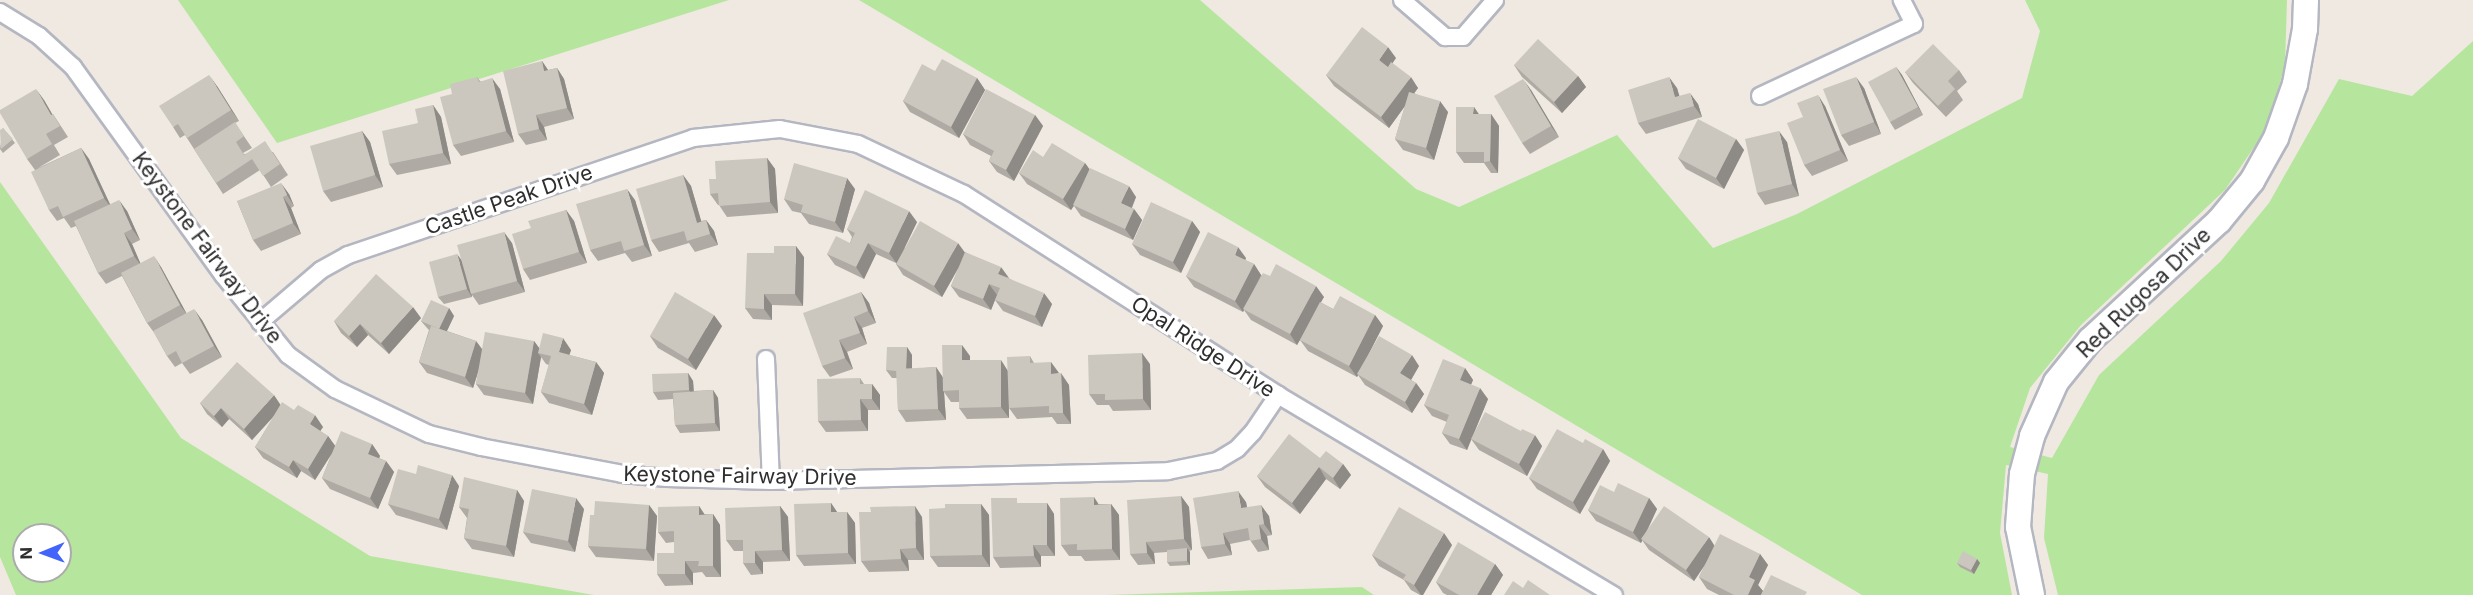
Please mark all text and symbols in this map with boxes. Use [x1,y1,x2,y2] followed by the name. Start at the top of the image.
[127,147,287,349] street label: Keystone Fairway Drive
[422,160,596,240] street label: Castle Peak Drive
[2072,223,2216,363] street label: Red Rugosa Drive
[1126,291,1280,403] street label: Opal Ridge Drive
[623,461,857,491] street label: Keystone Fairway Drive
[12,523,72,583] north arrow
[16,547,36,560] text: N

